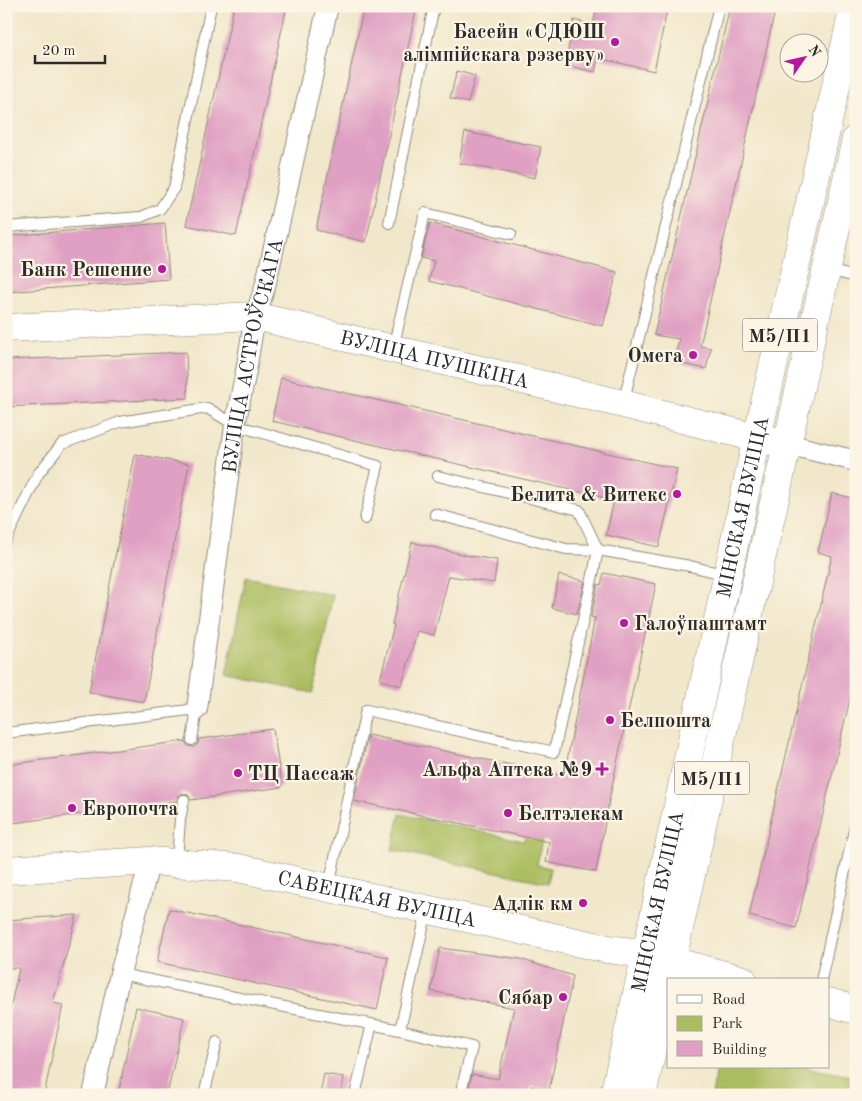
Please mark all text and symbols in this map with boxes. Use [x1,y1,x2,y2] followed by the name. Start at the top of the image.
[403,23,605,66] place label: Басейн «СДЮШ алімпійскага рэзерву»
[35,32,105,64] scale bar
[780,32,830,82] north arrow
[609,36,621,48] marker: Басейн «СДЮШ алімпійскага рэзерву»
[805,43,823,60] text: N
[42,44,76,59] text: 20 m
[221,237,288,475] street label: ВУЛІЦА АСТРОЎСКАГА
[20,261,152,281] place label: Банк Решение
[156,263,168,275] marker: Банк Решение
[742,318,818,352] road number: М5/П1
[338,329,531,393] street label: ВУЛІЦА ПУШКІНА
[628,347,683,367] place label: Омега
[687,349,699,361] marker: Омега
[715,415,774,600] street label: МІНСКАЯ ВУЛІЦА
[510,486,667,506] place label: Белита & Витекс
[671,488,683,500] marker: Белита & Витекс
[634,615,767,635] place label: Галоўпаштамт
[618,617,630,629] marker: Галоўпаштамт
[620,712,711,732] place label: Белпошта
[604,714,616,726] marker: Белпошта
[422,761,592,781] place label: Альфа Аптека №9
[674,761,750,794] road number: М5/П1
[596,763,608,775] marker: Альфа Аптека №9
[248,765,354,785] place label: ТЦ Пассаж
[232,767,244,779] marker: ТЦ Пассаж
[82,800,178,820] place label: Европочта
[66,802,78,814] marker: Европочта
[518,805,624,825] place label: Белтэлекам
[502,807,514,819] marker: Белтэлекам
[630,810,688,995] street label: МІНСКАЯ ВУЛІЦА
[276,869,478,932] street label: САВЕЦКАЯ ВУЛІЦА
[492,895,573,915] place label: Адлік км
[577,897,589,909] marker: Адлік км
[667,978,830,1068] legend
[498,989,553,1009] place label: Сябар
[557,991,569,1003] marker: Сябар
[712,993,746,1008] text: Road
[712,1017,743,1032] text: Park
[712,1043,767,1058] text: Building

